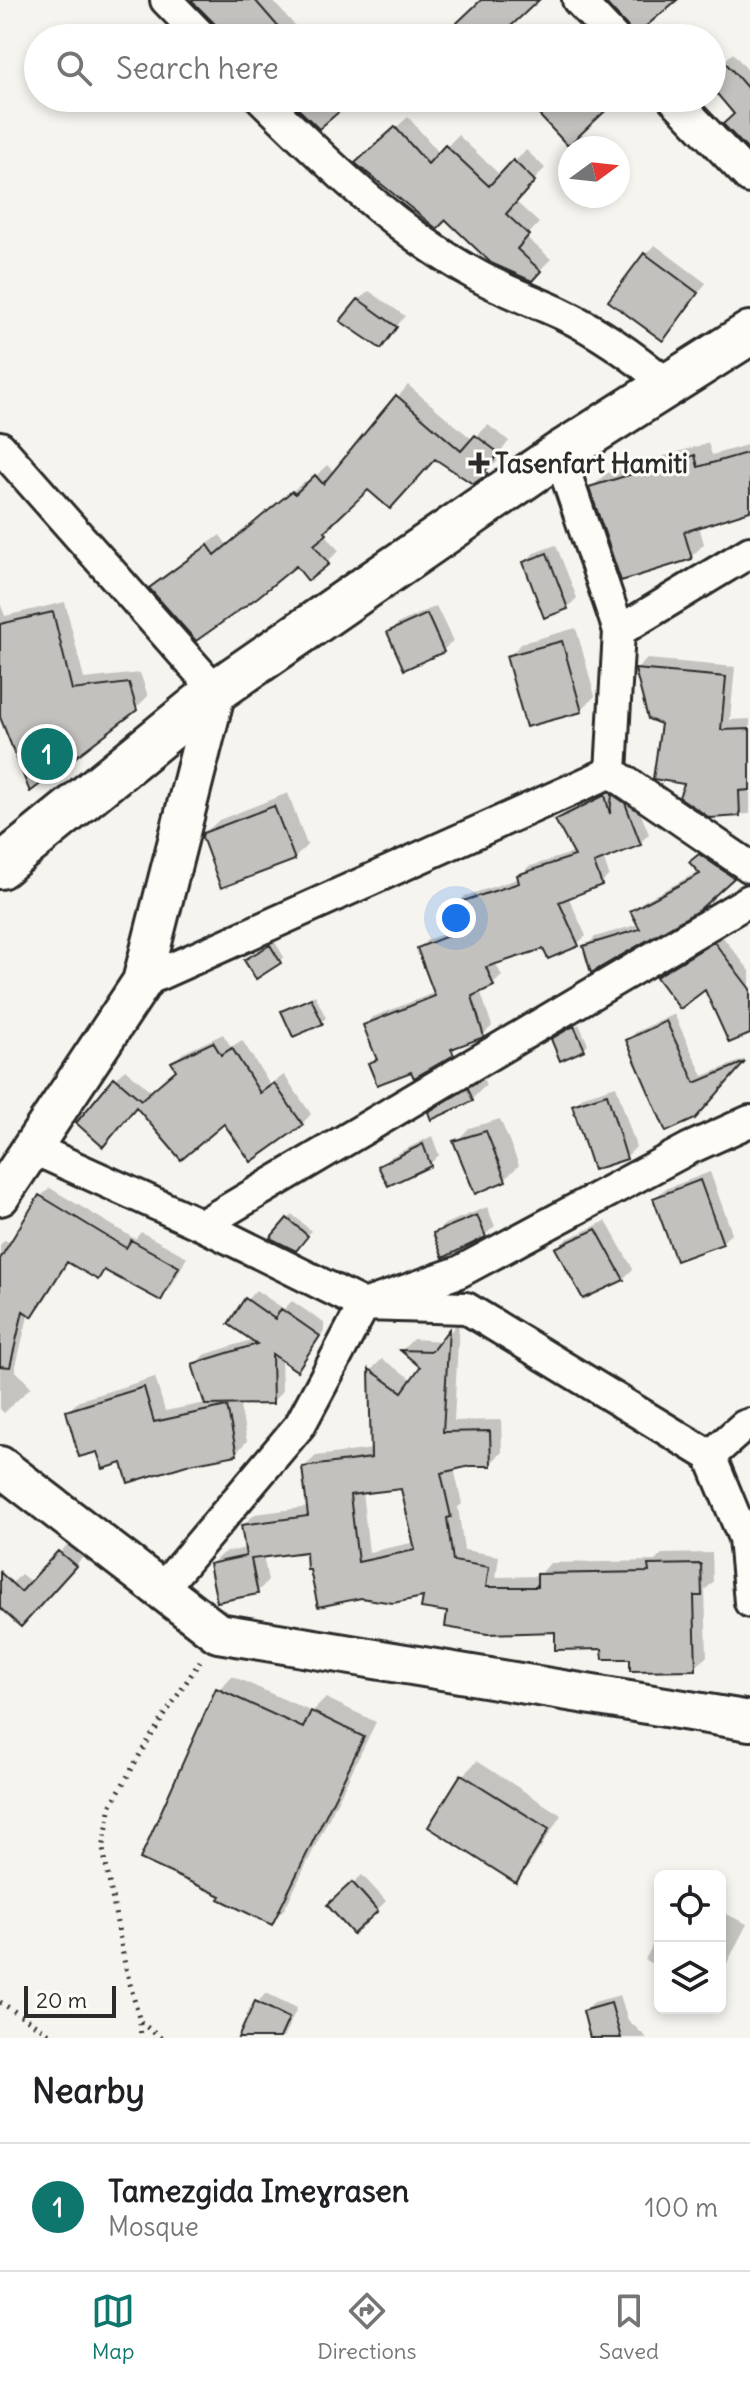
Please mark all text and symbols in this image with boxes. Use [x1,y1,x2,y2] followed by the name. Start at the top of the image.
[24,24,726,112] search box
[52,46,96,90] icon: search
[116,49,279,87] text: Search here
[558,136,630,208] north arrow
[495,447,688,480] place label: Tasenfart Hamiti
[470,454,488,472] marker: Tasenfart Hamiti
[21,724,73,784] pin: 1
[436,898,476,938] your location
[654,1870,726,2014] map controls
[654,1870,726,1942] button: locate
[654,1942,726,2014] button: layers
[24,1982,116,2018] scale bar
[36,1986,87,2014] text: 20 m
[32,2069,145,2112] text: Nearby
[108,2172,409,2210] text: Tamezgida Imeɣrasen
[53,2191,63,2224] text: 1
[644,2191,718,2224] text: 100 m
[108,2210,199,2243] text: Mosque
[91,2289,135,2365] tab: Map
[317,2289,417,2365] tab: Directions
[599,2289,659,2365] tab: Saved

